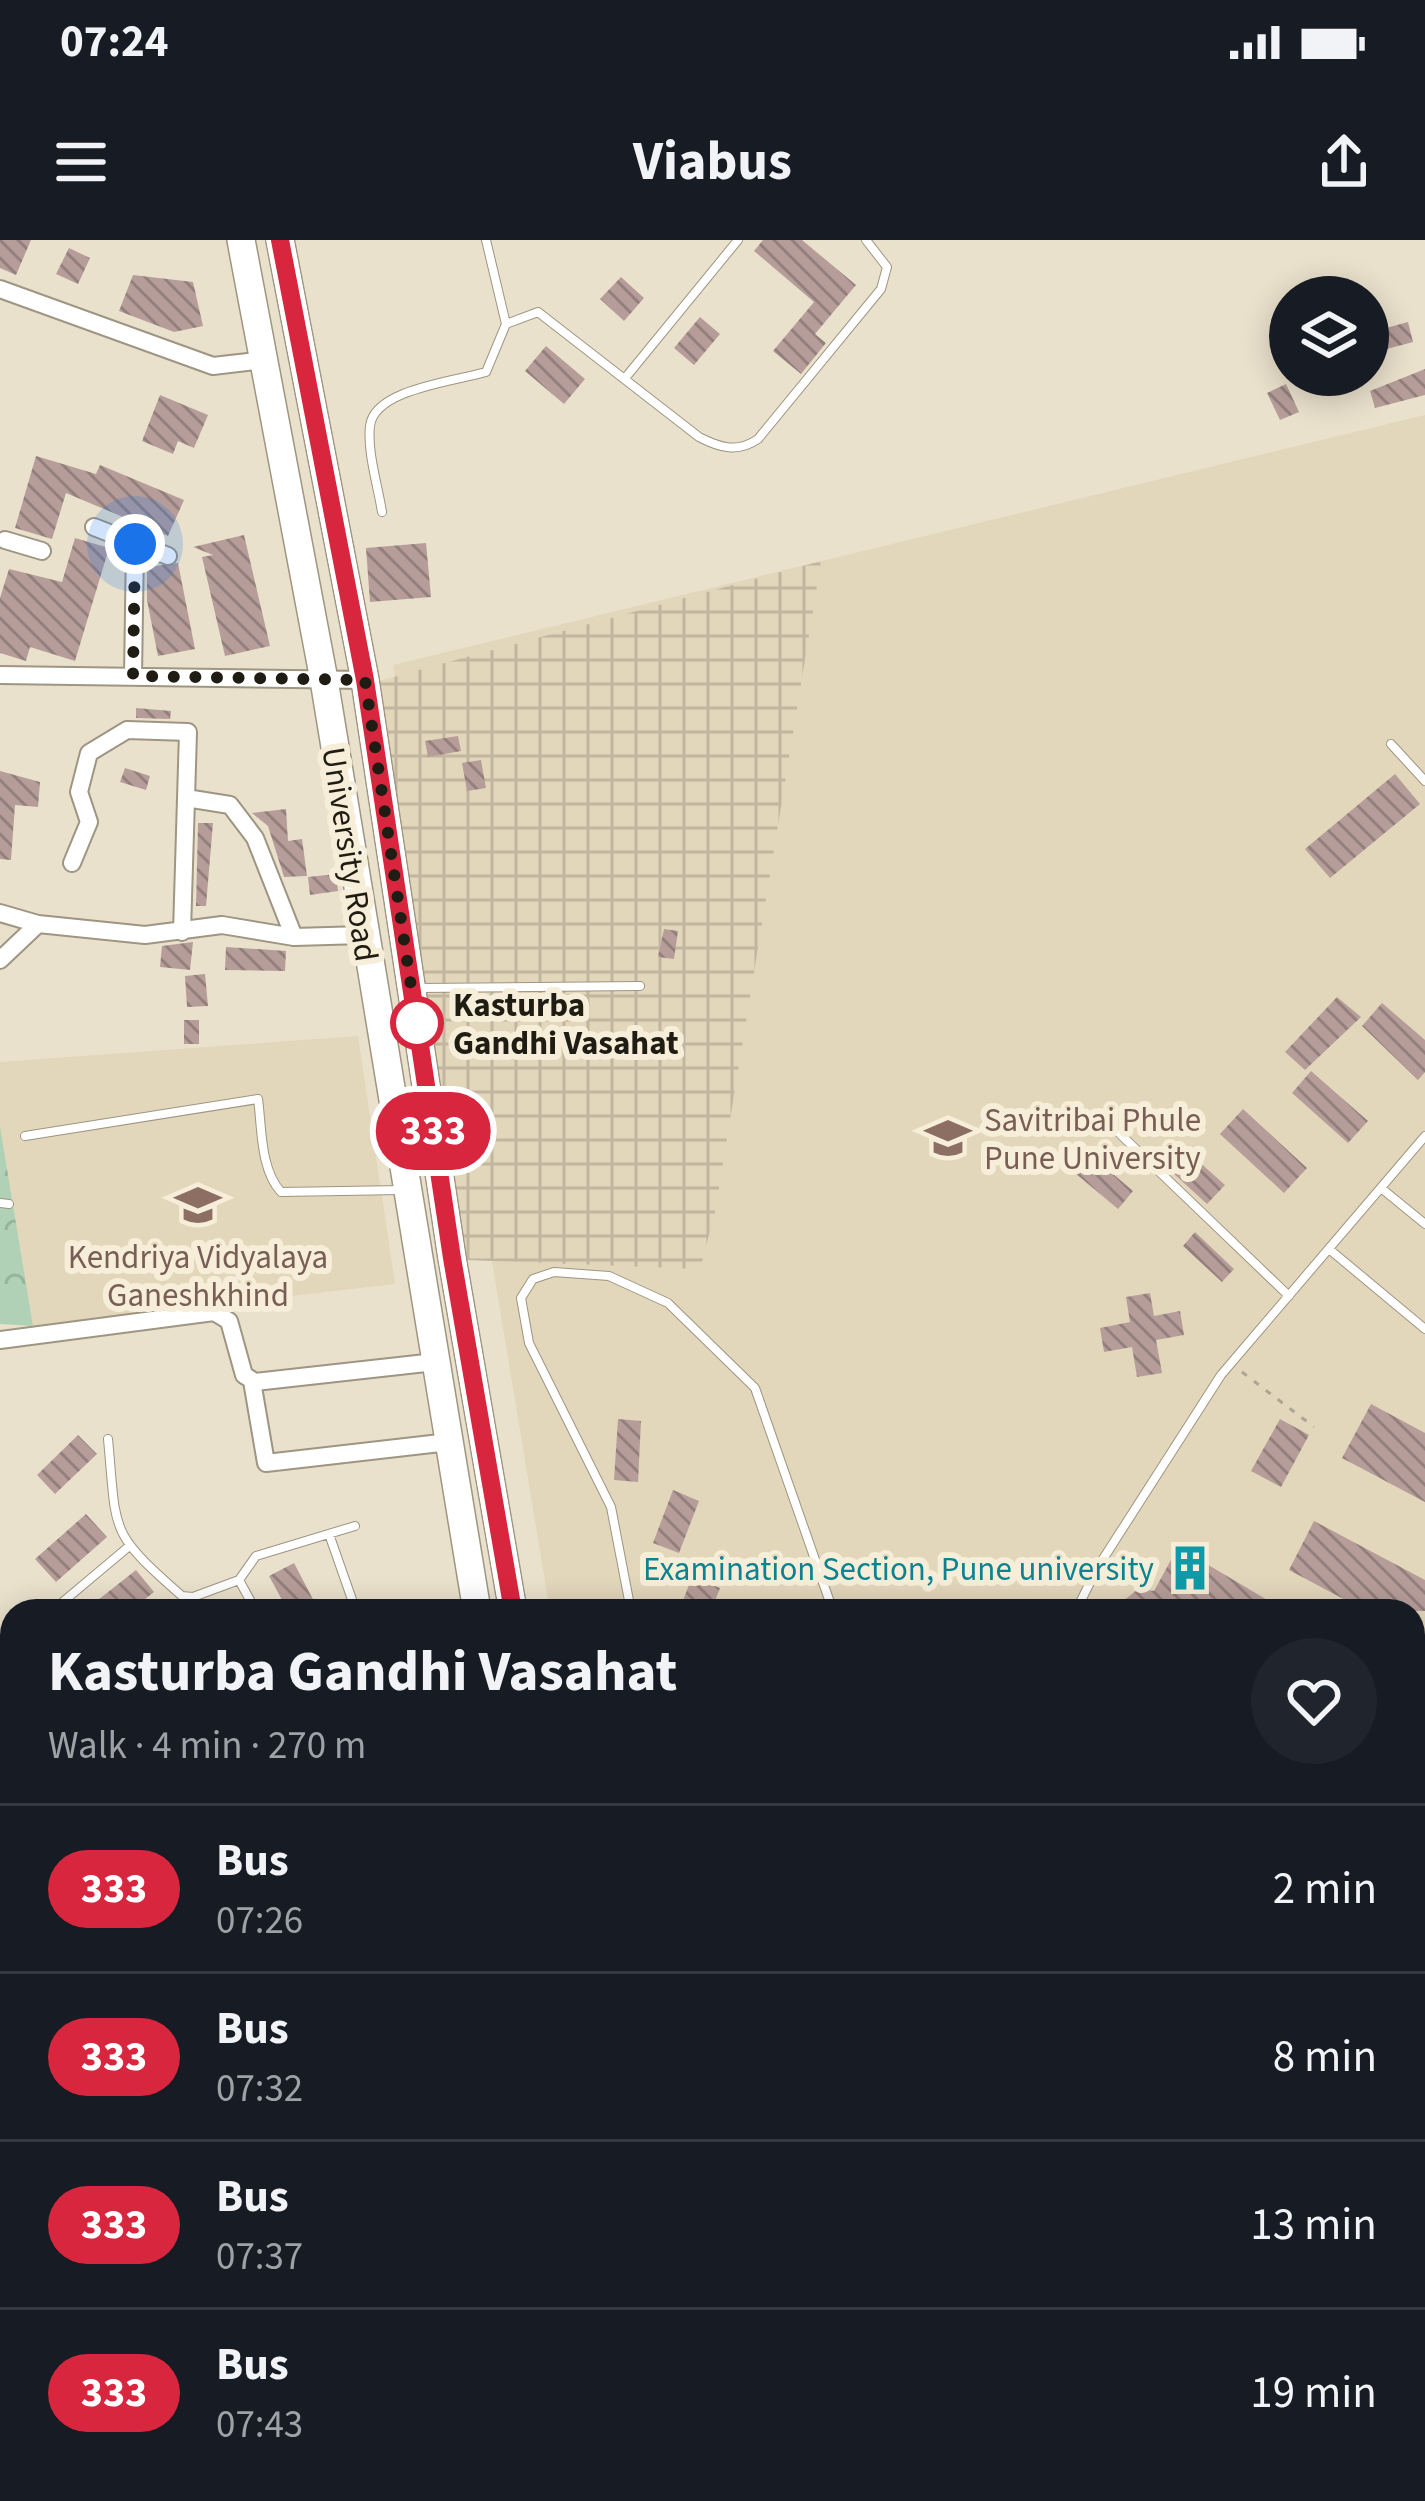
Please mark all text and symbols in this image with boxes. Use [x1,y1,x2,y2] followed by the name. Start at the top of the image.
[60,10,169,74] text: 07:24
[633,124,792,201] text: Viabus
[48,129,114,195] icon: menu
[1311,129,1377,195] icon: share
[1269,276,1389,396] map controls
[1269,276,1389,396] button: layers
[105,514,165,574] your location
[309,744,390,965] street label: University Road
[453,982,679,1067] place label: Kasturba Gandhi Vasahat
[392,998,442,1048] marker: Kasturba Gandhi Vasahat
[364,1092,502,1170] line badge: 333
[984,1097,1201,1182] place label: Savitribai Phule Pune University
[400,1101,466,1161] text: 333
[923,1113,973,1163] school or university icon: Savitribai Phule Pune University
[173,1180,223,1230] school or university icon: Kendriya Vidyalaya Ganeshkhind
[68,1234,328,1319] place label: Kendriya Vidyalaya Ganeshkhind
[1165,1543,1215,1593] building icon: Examination Section, Pune university
[643,1546,1155,1593] place label: Examination Section, Pune university
[48,1632,677,1713] text: Kasturba Gandhi Vasahat
[1251,1638,1377,1764] button: heart
[48,1718,366,1774] text: Walk · 4 min · 270 m
[216,1829,289,1893] text: Bus
[1273,1857,1377,1921] text: 2 min
[81,1859,147,1919] text: 333
[216,1893,303,1949] text: 07:26
[216,1997,289,2061] text: Bus
[1273,2025,1377,2089] text: 8 min
[81,2027,147,2087] text: 333
[216,2061,303,2117] text: 07:32
[216,2165,289,2229] text: Bus
[1250,2193,1377,2257] text: 13 min
[81,2195,147,2255] text: 333
[216,2229,303,2285] text: 07:37
[216,2333,289,2397] text: Bus
[1250,2361,1377,2425] text: 19 min
[81,2363,147,2423] text: 333
[216,2397,303,2453] text: 07:43

